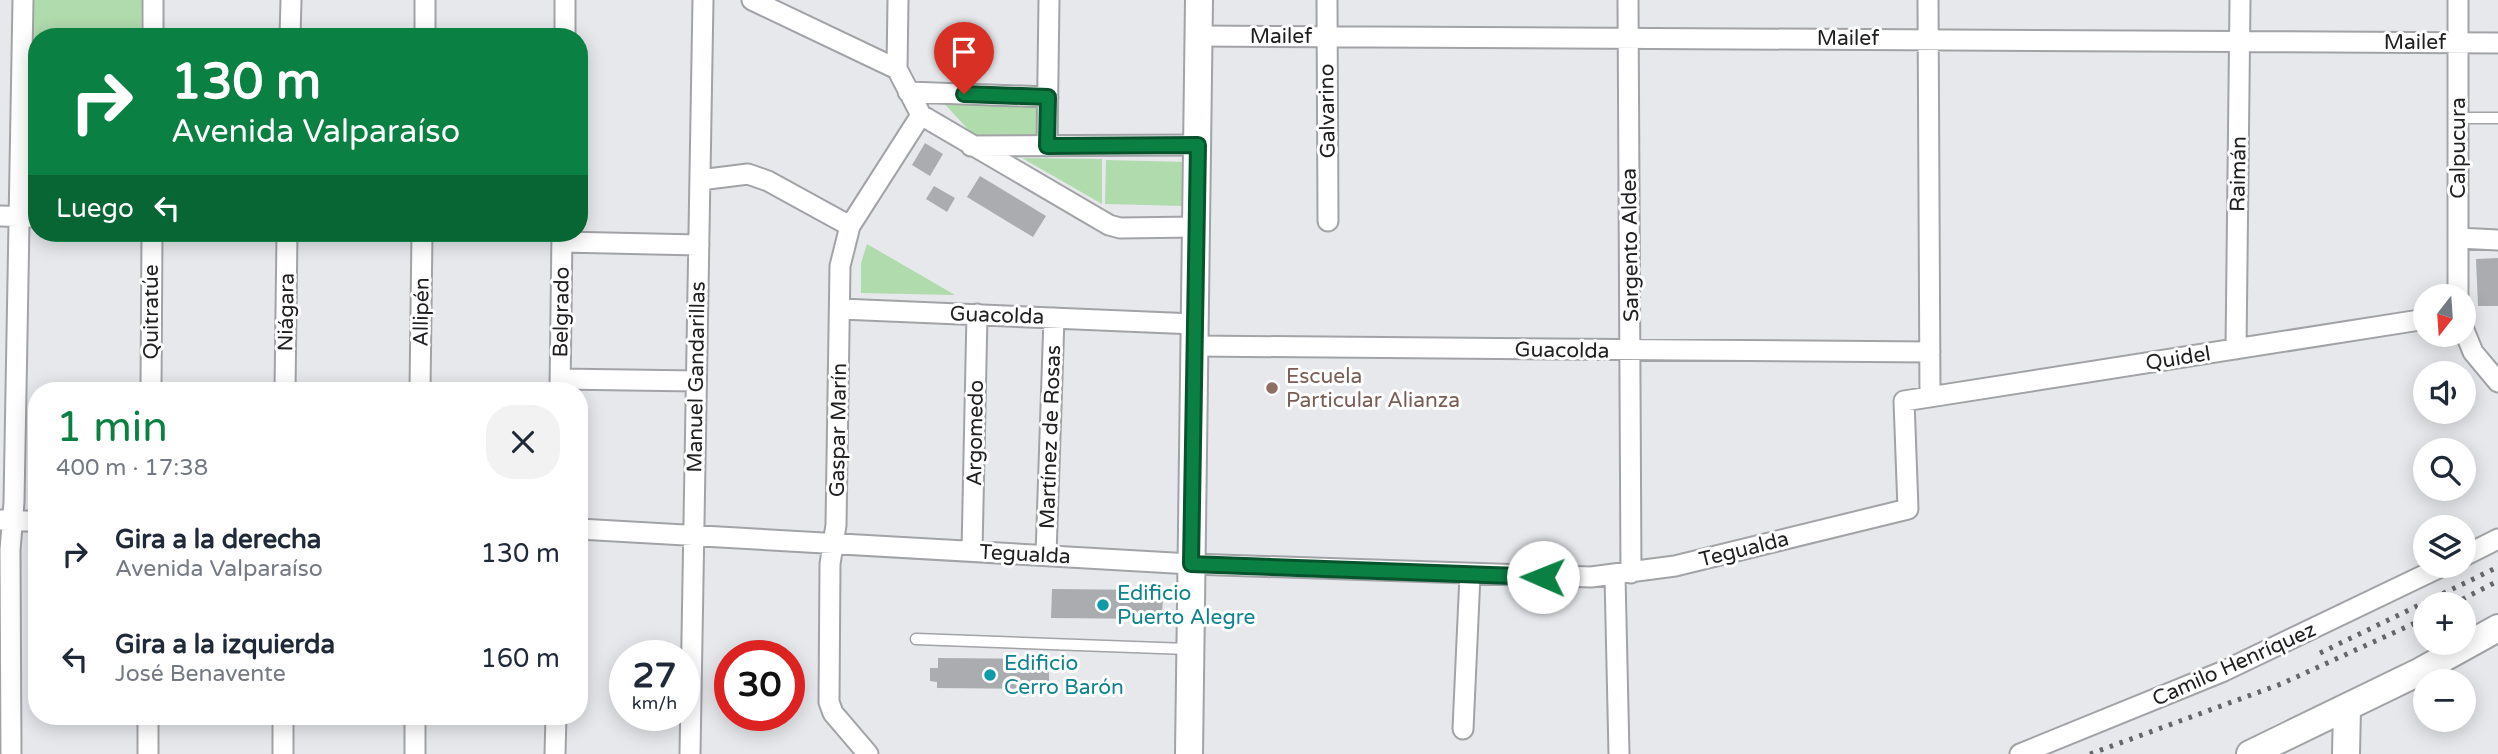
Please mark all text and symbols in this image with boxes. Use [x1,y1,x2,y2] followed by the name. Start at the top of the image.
[934,22,994,94] pin
[1250,24,1312,49] street label: Mailef
[1817,26,1879,51] street label: Mailef
[2384,30,2446,55] street label: Mailef
[945,33,983,71] icon: arrive
[171,53,321,112] text: 130 m
[56,56,147,147] icon: right
[1314,63,1341,158] street label: Galvarino
[2446,97,2471,199] street label: Calpucura
[171,113,460,151] text: Avenida Valparaíso
[2225,136,2252,212] street label: Raimán
[1617,168,1644,322] street label: Sargento Aldea
[148,189,186,227] icon: left
[56,193,134,224] text: Luego
[139,264,164,360] street label: Quitratúe
[548,266,575,358] street label: Belgrado
[273,272,300,352] street label: Niágara
[408,277,435,347] street label: Allipén
[682,281,711,473] street label: Manuel Gandarillas
[2413,284,2476,346] north arrow
[2413,284,2476,732] map controls
[949,301,1045,330] street label: Guacolda
[1514,337,1610,364] street label: Guacolda
[2144,341,2212,376] street label: Quidel
[1035,345,1066,530] street label: Martínez de Rosas
[2413,361,2476,424] button: sound
[825,363,852,497] street label: Gaspar Marín
[1286,364,1460,413] place label: Escuela Particular Alianza
[962,380,989,486] street label: Argomedo
[1264,380,1280,396] marker: Escuela Particular Alianza
[56,402,168,453] text: 1 min
[486,405,560,479] button: close
[2413,438,2476,501] button: search
[56,454,208,482] text: 400 m · 17:38
[2413,515,2476,578] button: layers
[115,524,321,555] text: Gira a la derecha
[1697,526,1792,573] street label: Tegualda
[56,535,94,573] icon: right
[480,538,560,569] text: 130 m
[979,540,1071,569] street label: Tegualda
[1506,540,1580,614] position arrow
[115,555,323,583] text: Avenida Valparaíso
[1117,581,1255,630] place label: Edificio Puerto Alegre
[2413,592,2476,655] button: +
[1095,597,1111,613] marker: Edificio Puerto Alegre
[2149,617,2320,712] street label: Camilo Henríquez
[115,629,335,660] text: Gira a la izquierda
[56,640,94,678] icon: left
[714,640,805,731] speed limit sign: 30
[480,643,560,674] text: 160 m
[1004,651,1124,700] place label: Edificio Cerro Barón
[633,655,676,697] text: 27
[115,660,286,688] text: José Benavente
[982,667,998,683] marker: Edificio Cerro Barón
[2413,669,2476,732] button: −
[632,692,677,714] text: km/h

